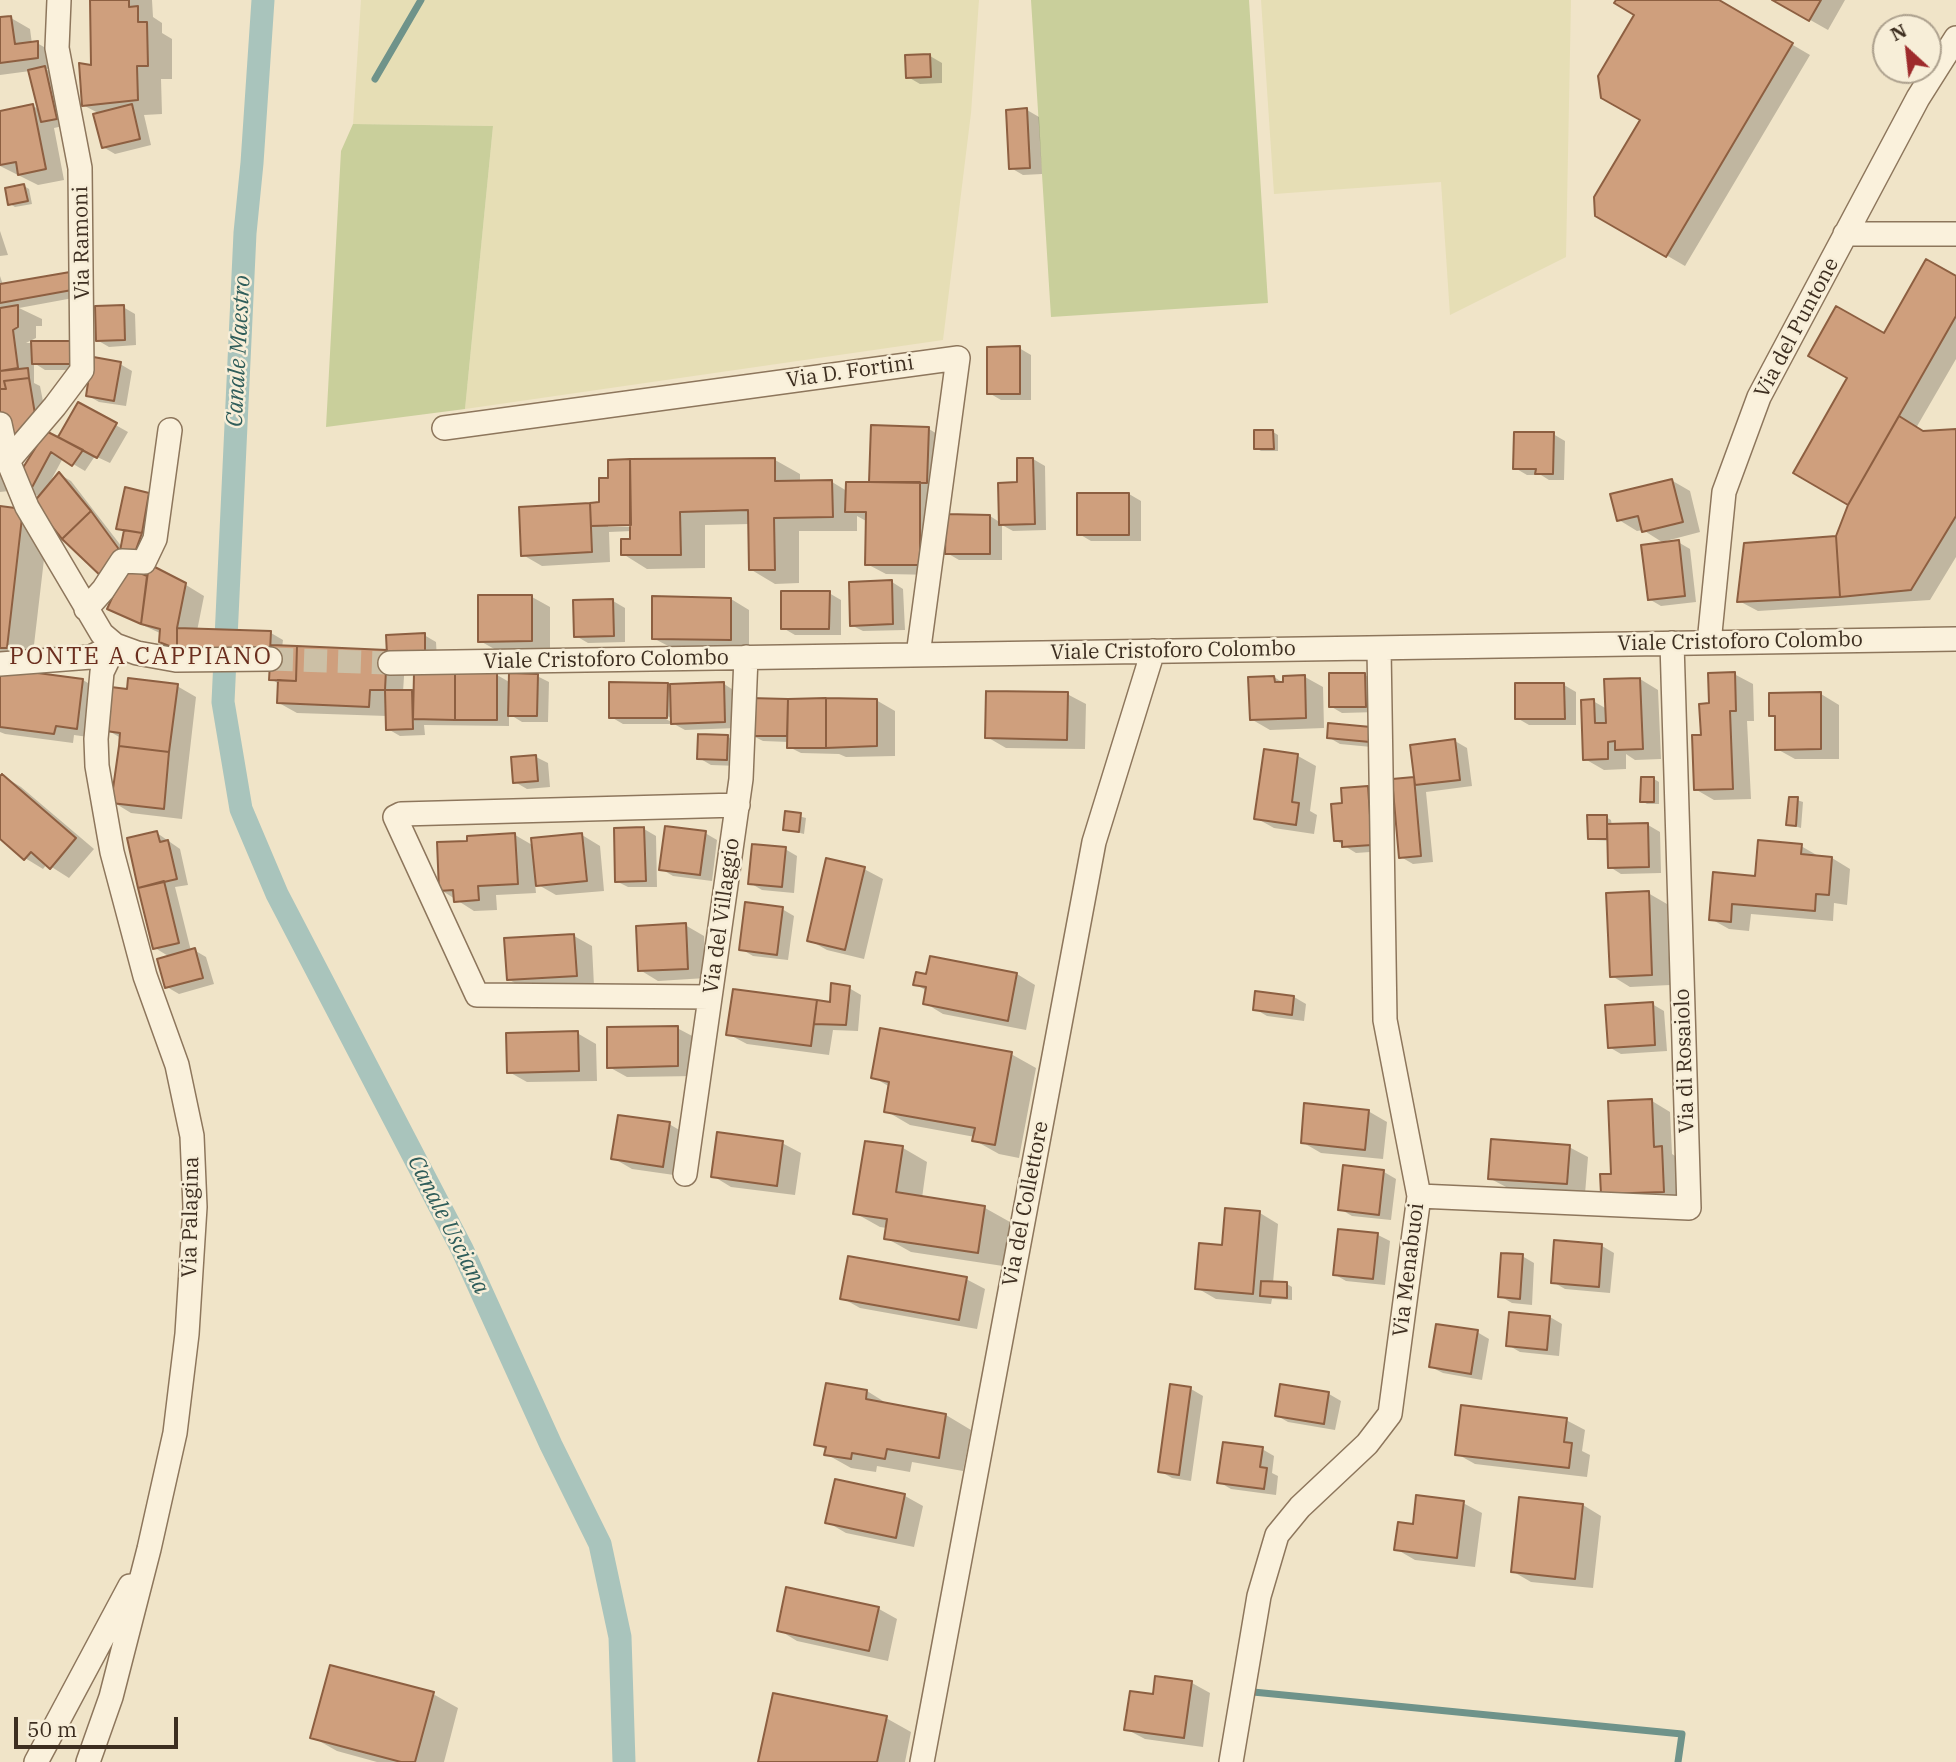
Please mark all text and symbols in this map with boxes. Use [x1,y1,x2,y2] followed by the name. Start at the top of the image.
[1872,14,1942,84] north arrow
[1886,18,1911,46] text: N
[68,186,96,300] street label: Via Ramoni
[1749,254,1845,402] street label: Via del Puntone
[221,274,257,428] water label: Canale Maestro
[785,351,915,393] street label: Via D. Fortini
[1617,627,1863,657] street label: Viale Cristoforo Colombo
[1050,636,1296,666] street label: Viale Cristoforo Colombo
[11,643,271,671] district label: PONTE A CAPPIANO
[483,645,729,675] street label: Viale Cristoforo Colombo
[699,836,745,996] street label: Via del Villaggio
[1670,988,1700,1134] street label: Via di Rosaiolo
[998,1119,1054,1289] street label: Via del Collettore
[401,1151,495,1299] water label: Canale Usciana
[177,1156,205,1278] street label: Via Palagina
[1388,1202,1430,1338] street label: Via Menabuoi
[18,1702,182,1746] scale bar
[27,1715,77,1743] text: 50 m

